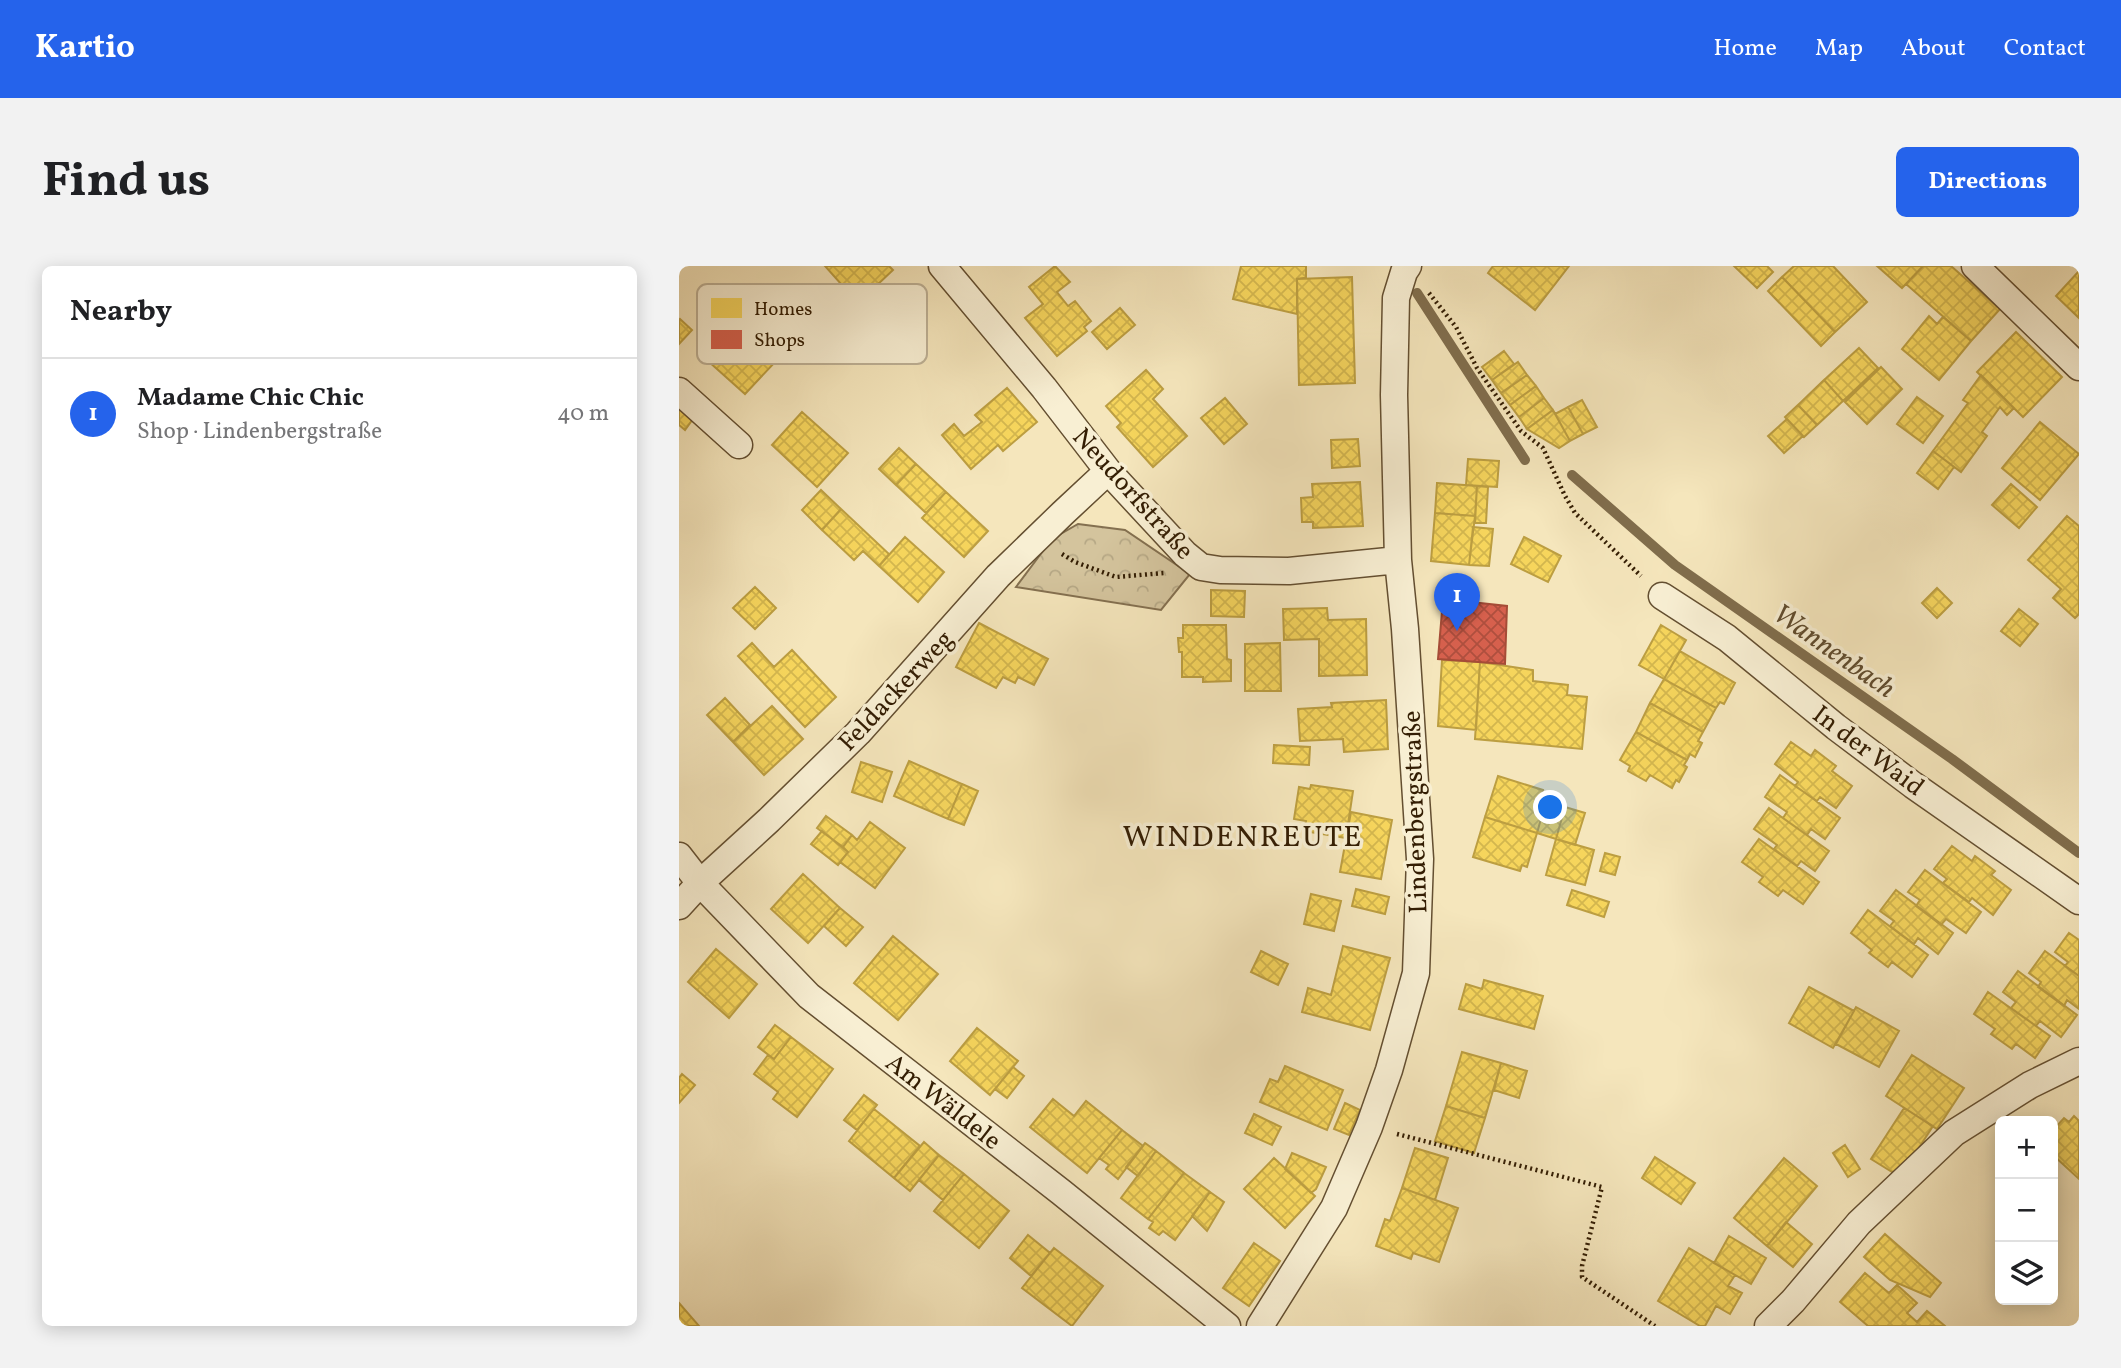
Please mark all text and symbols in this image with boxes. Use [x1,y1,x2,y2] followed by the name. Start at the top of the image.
[35,26,135,72] text: Kartio
[1713,32,1777,66] text: Home
[1815,32,1863,66] text: Map
[1901,32,1966,66] text: About
[2004,32,2086,66] text: Contact
[1896,147,2079,217] button: Directions
[42,148,210,217] text: Find us
[697,284,927,364] legend
[70,291,172,333] text: Nearby
[754,297,812,323] text: Homes
[754,328,805,354] text: Shops
[137,380,364,416] text: Madame Chic Chic
[88,398,98,430] text: 1
[557,398,609,430] text: 40 m
[137,416,382,448] text: Shop · Lindenbergstraße
[1063,420,1202,568] street label: Neudorfstraße
[1434,573,1480,631] pin: 1
[1764,595,1903,709] water label: Wannenbach
[831,623,962,760] street label: Feldackerweg
[1804,698,1931,806] street label: In der Waid
[1394,710,1438,914] street label: Lindenbergstraße
[1533,790,1567,824] your location
[1123,817,1363,859] district label: WINDENREUTE
[877,1046,1008,1159] street label: Am Wäldele
[1995,1116,2058,1305] map controls
[1995,1116,2058,1179] button: +
[1995,1179,2058,1242] button: −
[1995,1242,2058,1305] button: layers

